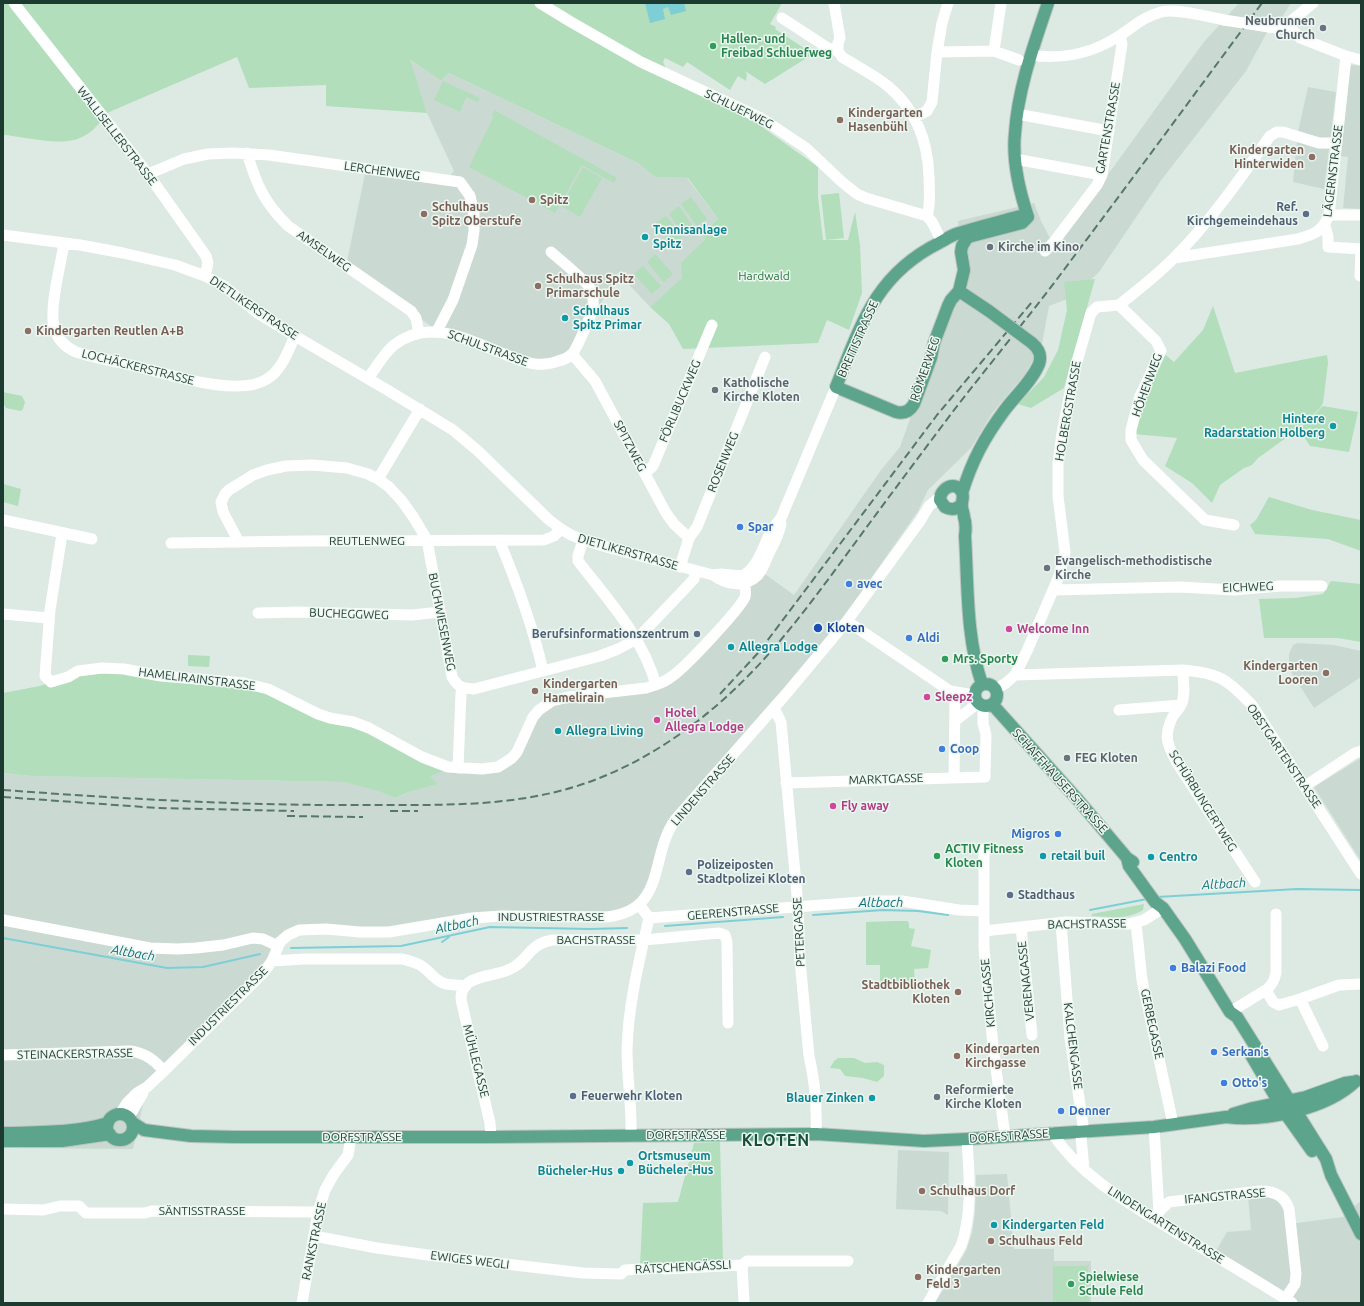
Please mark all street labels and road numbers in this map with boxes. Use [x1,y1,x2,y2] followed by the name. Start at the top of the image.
[1093,81,1123,175] street label: GARTENSTRASSE
[74,84,160,188] street label: WALLISELLERSTRASSE
[702,86,776,132] street label: SCHLUEFWEG
[1320,124,1346,218] street label: LÄGERNSTRASSE
[343,159,421,183] street label: LERCHENWEG
[294,227,354,275] street label: AMSELWEG
[207,273,301,343] street label: DIETLIKERSTRASSE
[835,298,881,380] street label: BREITISTRASSE
[446,327,530,369] street label: SCHULSTRASSE
[907,335,943,403] street label: RÖMERWEG
[80,346,196,388] street label: LOCHÄCKERSTRASSE
[1129,351,1165,419] street label: HÖHENWEG
[656,357,704,445] street label: FÖRLIBUCKWEG
[1052,360,1084,462] street label: HOLBERGSTRASSE
[611,418,649,474] street label: SPITZWEG
[704,430,742,494] street label: ROSENWEG
[576,531,680,573] street label: DIETLIKERSTRASSE
[329,534,405,548] street label: REUTLENWEG
[425,572,459,672] street label: BUCHWIESENWEG
[1222,579,1274,595] street label: EICHWEG
[309,605,389,623] street label: BUCHEGGWEG
[138,665,256,693] street label: HAMELIRAINSTRASSE
[1244,701,1324,811] street label: OBSTGARTENSTRASSE
[1009,726,1111,836] street label: SCHAFFHAUSERSTRASSE
[1166,748,1240,854] street label: SCHÜRBUNGERTWEG
[668,751,738,829] street label: LINDENSTRASSE
[848,770,924,788] street label: MARKTGASSE
[790,897,808,967] street label: PETERGASSE
[686,901,780,923] street label: GEERENSTRASSE
[498,910,604,924] street label: INDUSTRIESTRASSE
[1047,916,1127,932] street label: BACHSTRASSE
[556,933,636,947] street label: BACHSTRASSE
[1015,940,1037,1022] street label: VERENAGASSE
[978,958,998,1028] street label: KIRCHGASSE
[185,963,271,1049] street label: INDUSTRIESTRASSE
[1138,987,1166,1061] street label: GERBEGASSE
[1061,1002,1085,1090] street label: KALCHENGASSE
[460,1023,492,1099] street label: MÜHLEGASSE
[17,1046,133,1062] street label: STEINACKERSTRASSE
[969,1126,1049,1146] street label: DORFSTRASSE
[646,1128,726,1142] street label: DORFSTRASSE
[322,1130,402,1144] street label: DORFSTRASSE
[1105,1183,1227,1267] street label: LINDENGARTENSTRASSE
[1184,1185,1266,1207] street label: IFANGSTRASSE
[299,1201,329,1281] street label: RANKSTRASSE
[159,1204,245,1218] street label: SÄNTISSTRASSE
[430,1248,510,1272] street label: EWIGES WEGLI
[634,1257,732,1277] street label: RÄTSCHENGÄSSLI

